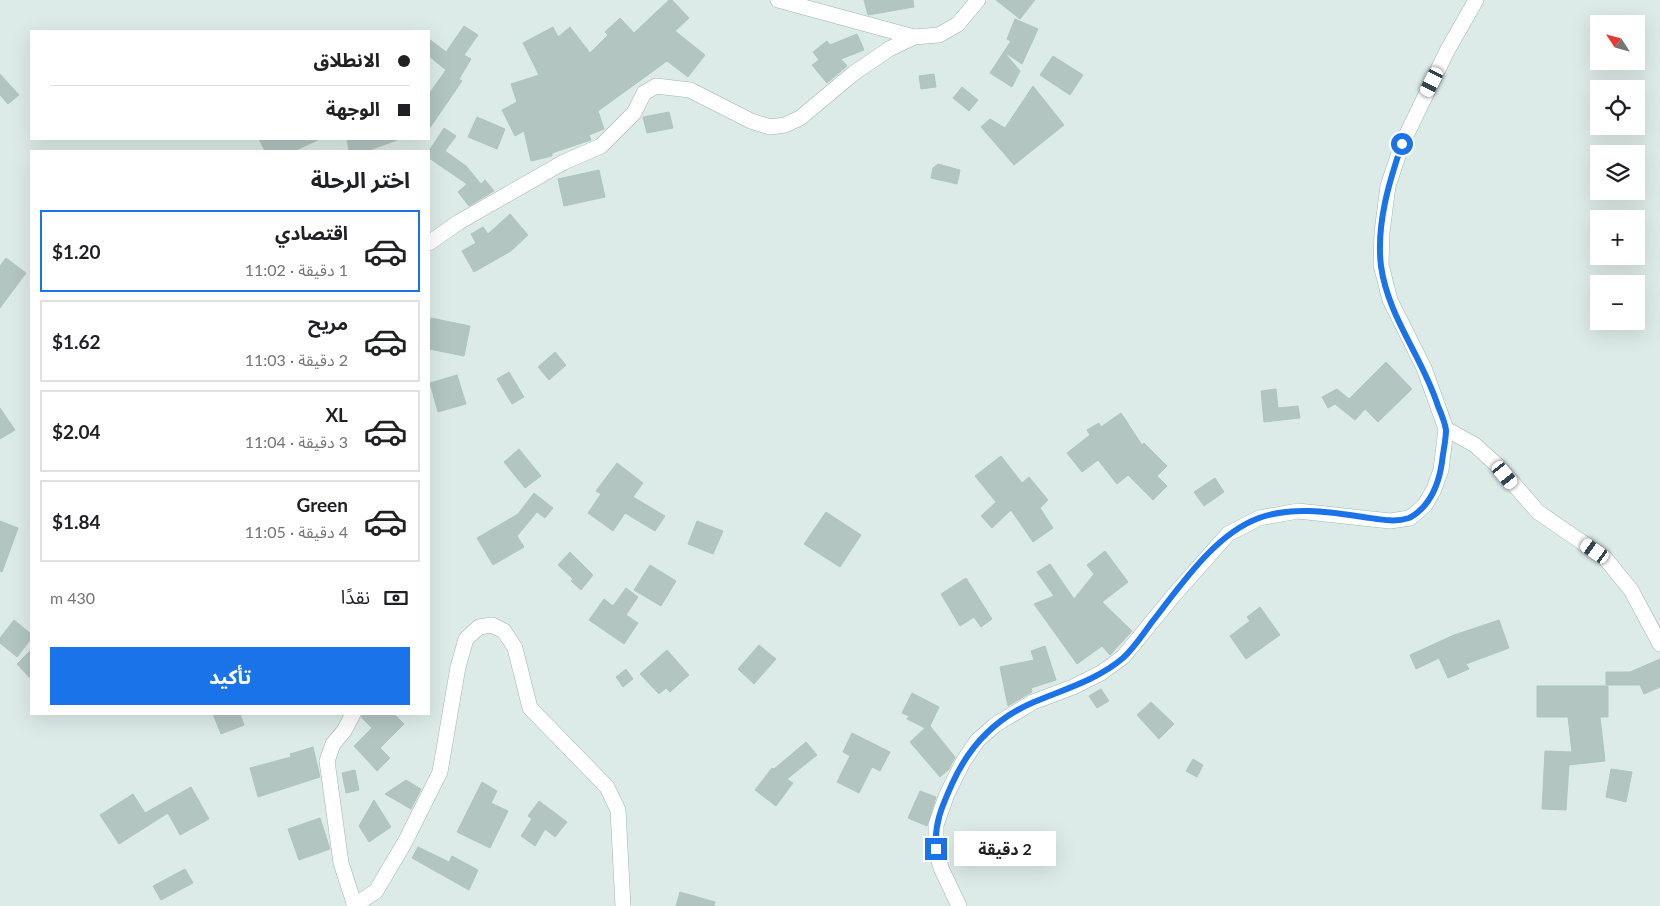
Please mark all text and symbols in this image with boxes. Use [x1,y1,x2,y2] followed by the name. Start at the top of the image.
[1590,15,1645,70] north arrow
[1590,15,1645,330] map controls
[314,48,380,71] text: الانطلاق
[1418,65,1445,99] car
[1590,80,1645,135] button: locate
[326,97,380,120] text: الوجهة
[1391,133,1413,155] route start
[1590,145,1645,200] button: layers
[311,166,410,193] text: اختر الرحلة
[1590,210,1645,265] button: +
[275,221,348,244] text: اقتصادي
[363,229,408,274] icon: car
[52,240,101,263] text: $1.20
[245,260,348,279] text: 1 دقيقة · 11:02
[1590,275,1645,330] button: −
[308,311,348,334] text: مريح
[363,319,408,364] icon: car
[52,330,101,353] text: $1.62
[245,350,348,369] text: 2 دقيقة · 11:03
[325,403,348,426] text: XL
[363,409,408,454] icon: car
[52,420,101,443] text: $2.04
[245,432,348,451] text: 3 دقيقة · 11:04
[1489,459,1520,491] car
[297,493,348,516] text: Green
[363,499,408,544] icon: car
[52,510,101,533] text: $1.84
[245,522,348,541] text: 4 دقيقة · 11:05
[1578,536,1611,566] car
[382,584,410,612] icon: cash
[341,585,370,608] text: نقدًا
[50,588,95,607] text: 430 m
[50,647,410,705] button: تأكيد
[954,832,1056,866] callout: 2 دقيقة
[925,838,947,860] route end
[978,839,1032,858] text: 2 دقيقة

